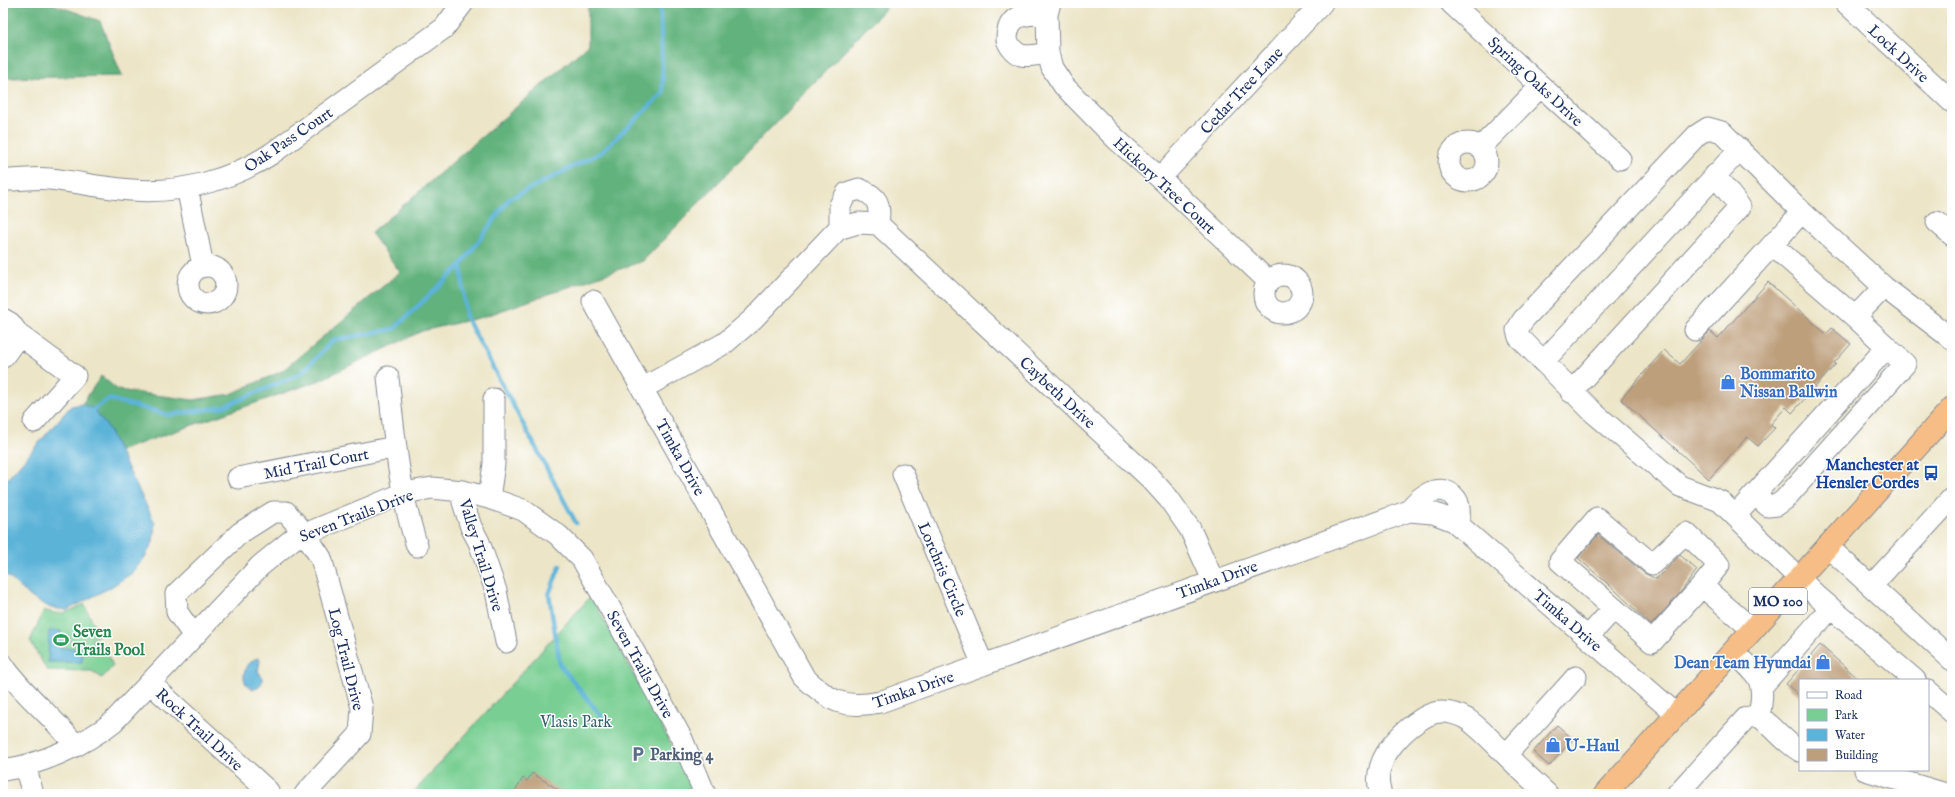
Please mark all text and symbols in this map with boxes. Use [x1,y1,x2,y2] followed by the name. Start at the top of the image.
[1863,21,1932,88] street label: Lock Drive
[1483,33,1586,132] street label: Spring Oaks Drive
[1197,44,1288,139] street label: Cedar Tree Lane
[241,103,338,178] street label: Oak Pass Court
[1108,134,1220,240] street label: Hickory Tree Court
[1014,353,1099,434] street label: Caybeth Drive
[1739,365,1838,403] place label: Bommarito Nissan Ballwin
[1719,373,1737,391] shop icon: Bommarito Nissan Ballwin
[650,416,708,500] street label: Timka Drive
[262,445,371,485] street label: Mid Trail Court
[1816,456,1920,494] place label: Manchester at Hensler Cordes
[1922,464,1940,482] bus stop icon: Manchester at Hensler Cordes
[297,486,416,548] street label: Seven Trails Drive
[453,496,507,614] street label: Valley Trail Drive
[912,520,970,620] street label: Lorchris Circle
[1175,557,1261,605] street label: Timka Drive
[1528,586,1605,657] street label: Timka Drive
[1749,588,1807,614] road number: MO 100
[323,606,367,713] street label: Log Trail Drive
[601,608,677,722] street label: Seven Trails Drive
[72,623,145,661] place label: Seven Trails Pool
[52,631,70,649] sports icon: Seven Trails Pool
[1814,653,1832,671] shop icon: Dean Team Hyundai
[1674,654,1812,674] place label: Dean Team Hyundai
[870,668,957,714] street label: Timka Drive
[1799,679,1929,771] legend
[151,685,247,776] street label: Rock Trail Drive
[1835,688,1863,703] text: Road
[1835,708,1858,723] text: Park
[539,713,612,733] park label: Vlasis Park
[1835,728,1866,743] text: Water
[1544,736,1562,754] shop icon: U-Haul
[1564,737,1620,757] place label: U-Haul
[629,745,647,763] parking icon: Parking 4
[650,746,714,766] place label: Parking 4
[1835,748,1879,763] text: Building

